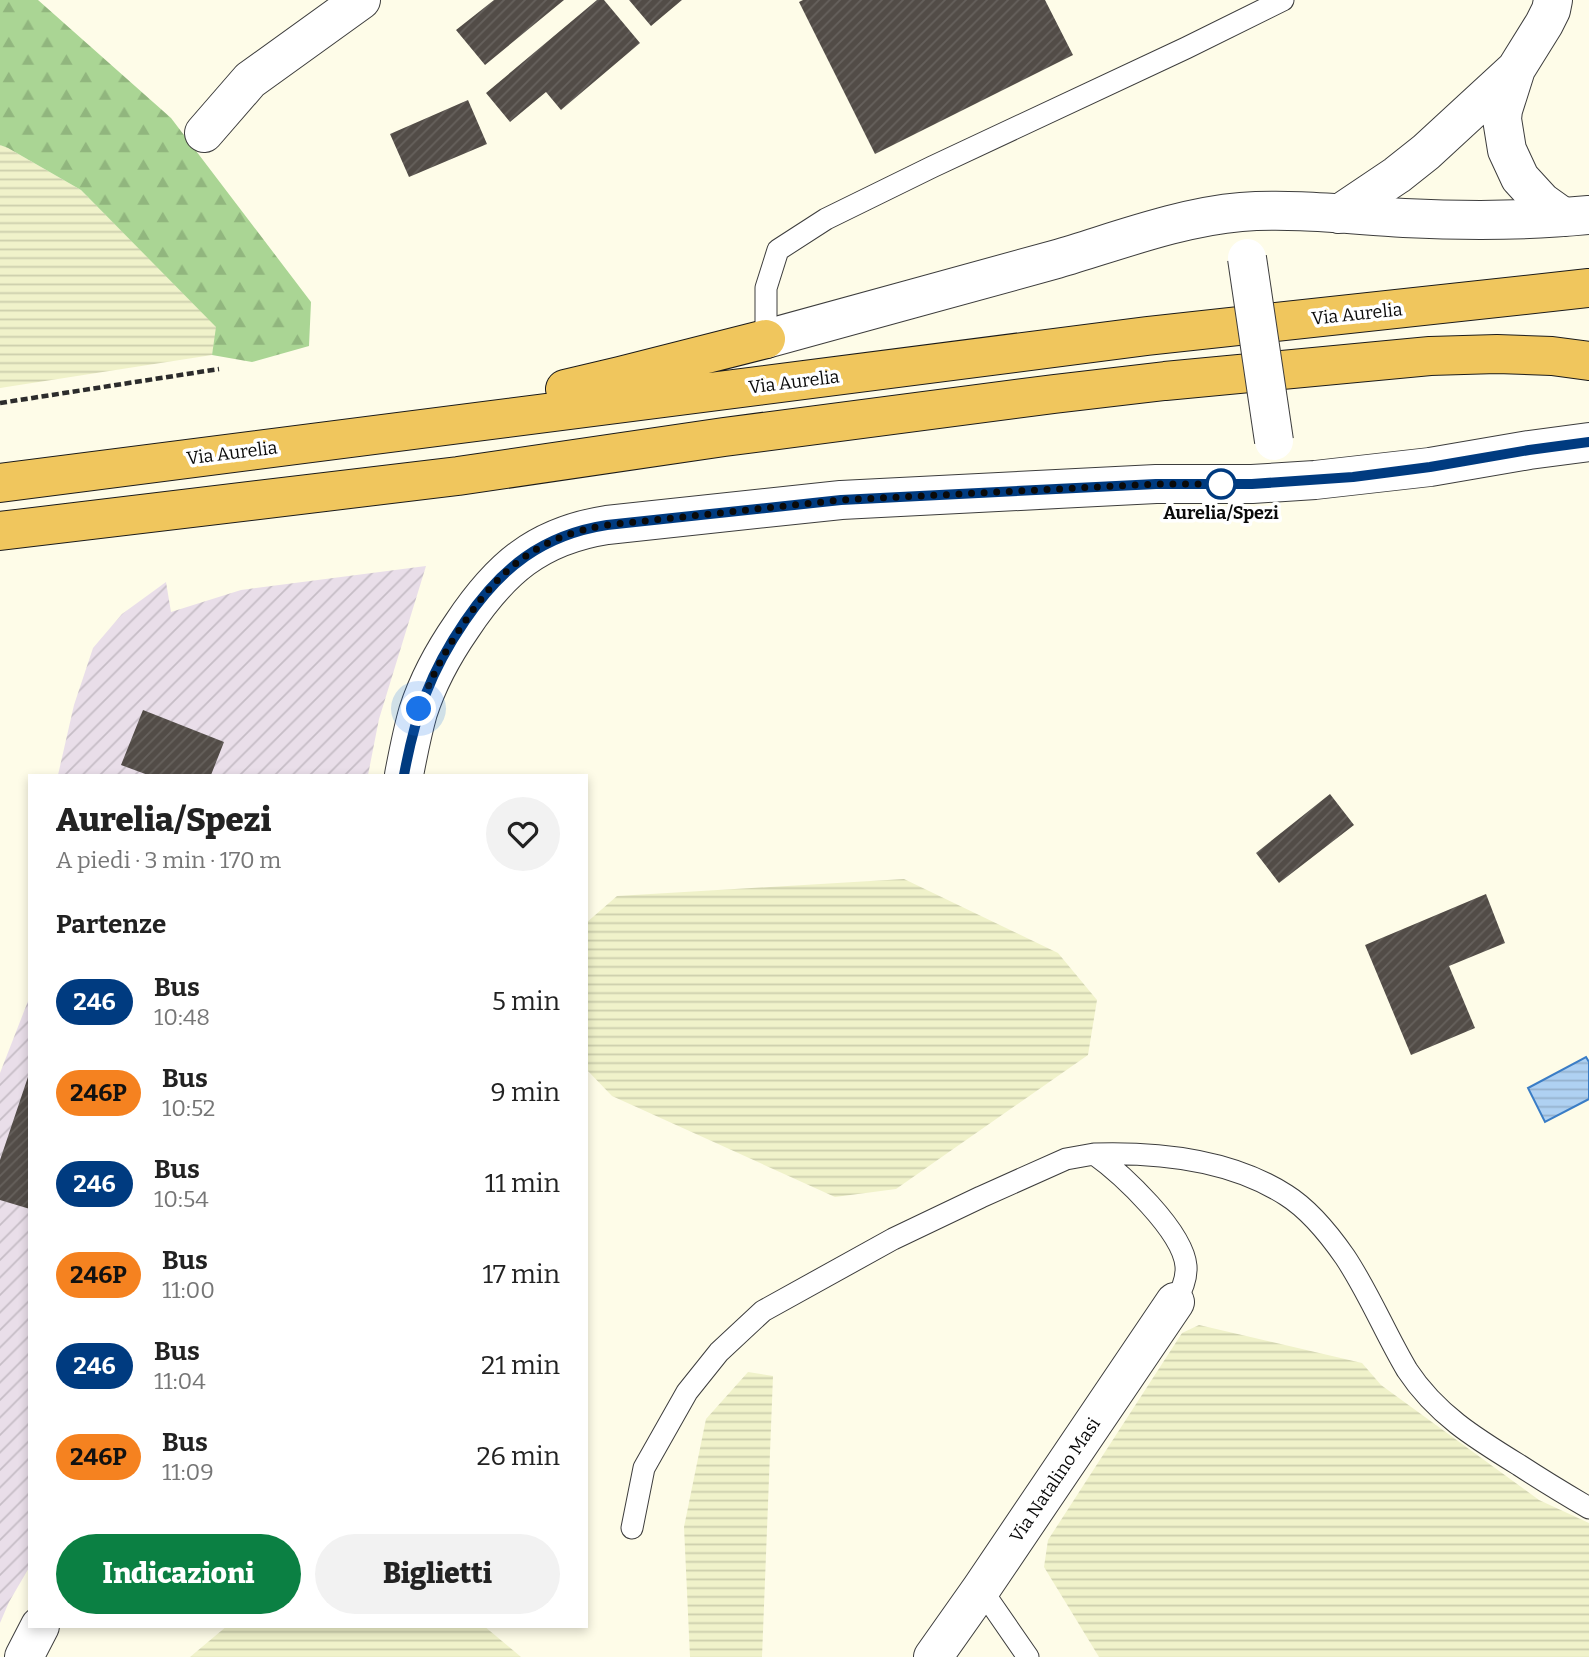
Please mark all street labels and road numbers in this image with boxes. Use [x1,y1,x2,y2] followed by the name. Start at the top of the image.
[1311,298,1404,330] street label: Via Aurelia
[747,366,841,398] street label: Via Aurelia
[185,437,279,469] street label: Via Aurelia
[1005,1413,1105,1547] street label: Via Natalino Masi

